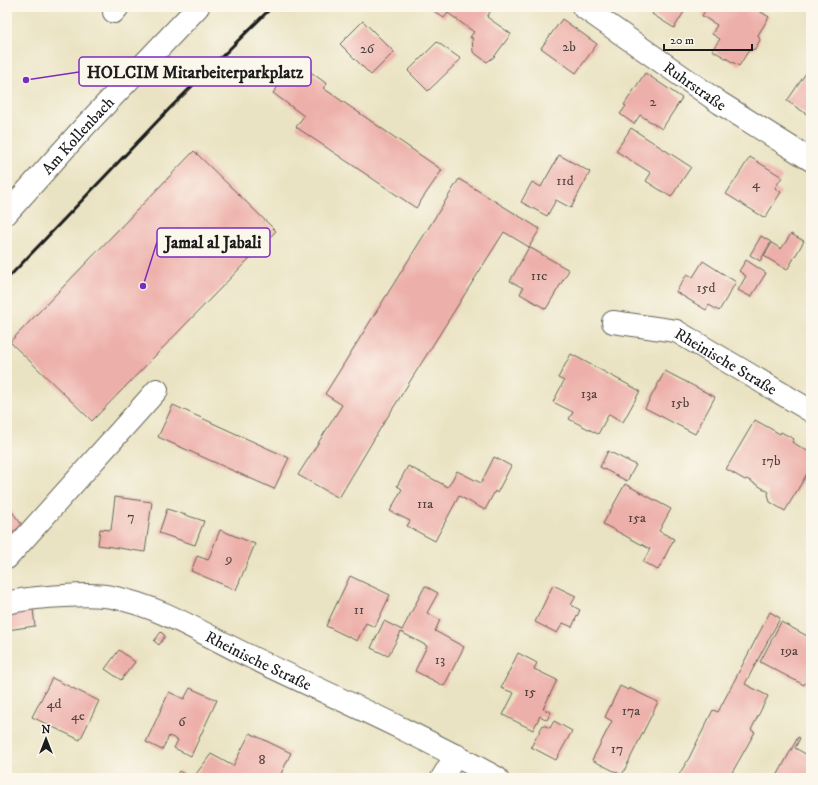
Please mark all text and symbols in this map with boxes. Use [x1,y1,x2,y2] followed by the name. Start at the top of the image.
[664,26,752,52] scale bar
[670,33,694,48] text: 20 m
[562,38,576,56] house number: 2b
[360,40,375,58] house number: 26
[79,57,311,86] callout: HOLCIM Mitarbeiterparkplatz
[659,58,730,116] street label: Ruhrstraße
[87,62,304,84] text: HOLCIM Mitarbeiterparkplatz
[37,92,119,179] street label: Am Kollenbach
[650,93,657,111] house number: 2
[556,172,574,190] house number: 11d
[752,175,761,193] house number: 4
[157,228,270,257] callout: Jamal al Jabali
[163,232,262,254] text: Jamal al Jabali
[531,267,547,285] house number: 11c
[697,279,716,297] house number: 15d
[671,324,781,400] street label: Rheinische Straße
[581,385,597,403] house number: 13a
[671,394,690,412] house number: 15b
[761,452,781,470] house number: 17b
[417,495,433,513] house number: 11a
[127,508,135,526] house number: 7
[628,509,646,527] house number: 15a
[225,550,233,568] house number: 9
[354,601,364,619] house number: 11
[202,627,315,695] street label: Rheinische Straße
[780,642,798,660] house number: 19a
[435,651,445,669] house number: 13
[524,683,536,701] house number: 15
[46,695,62,713] house number: 4d
[622,702,640,720] house number: 17a
[71,707,85,725] house number: 4e
[178,713,186,731] house number: 6
[26,719,66,759] north arrow
[41,723,51,737] text: N
[611,740,623,758] house number: 17
[258,751,266,769] house number: 8

